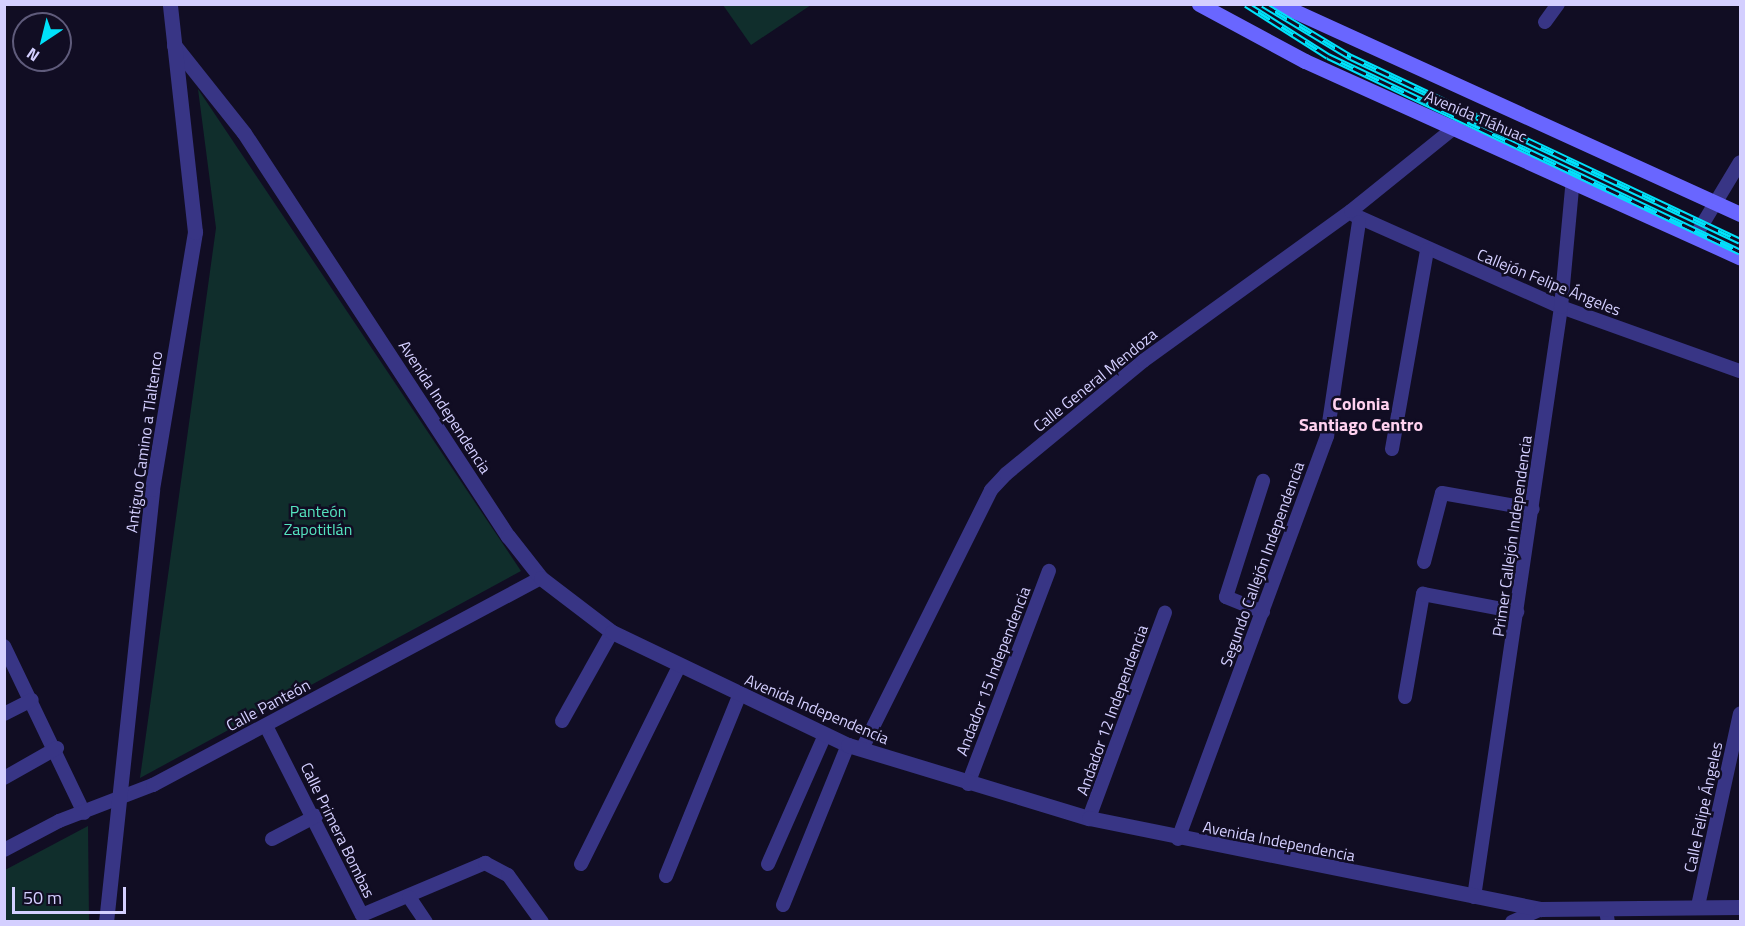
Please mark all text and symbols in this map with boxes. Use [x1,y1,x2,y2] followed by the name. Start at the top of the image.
[12,12,72,72] north arrow
[21,42,44,68] text: N
[1422,86,1530,146] street label: Avenida Tláhuac
[1474,244,1624,320] street label: Callejón Felipe Ángeles
[1029,324,1161,436] street label: Calle General Mendoza
[395,337,495,477] street label: Avenida Independencia
[122,350,166,534] street label: Antiguo Camino a Tlaltenco
[1299,394,1423,436] district label: Colonia Santiago Centro
[1488,434,1536,638] street label: Primer Callejón Independencia
[1216,459,1308,669] street label: Segundo Callejón Independencia
[284,501,352,539] park label: Panteón Zapotitlán
[952,584,1034,758] street label: Andador 15 Independencia
[1072,622,1152,798] street label: Andador 12 Independencia
[742,670,892,748] street label: Avenida Independencia
[223,675,313,735] street label: Calle Panteón
[1680,740,1726,874] street label: Calle Felipe Ángeles
[297,759,379,901] street label: Calle Primera Bombas
[1201,817,1357,865] street label: Avenida Independencia
[15,875,129,913] scale bar
[23,884,62,911] text: 50 m

